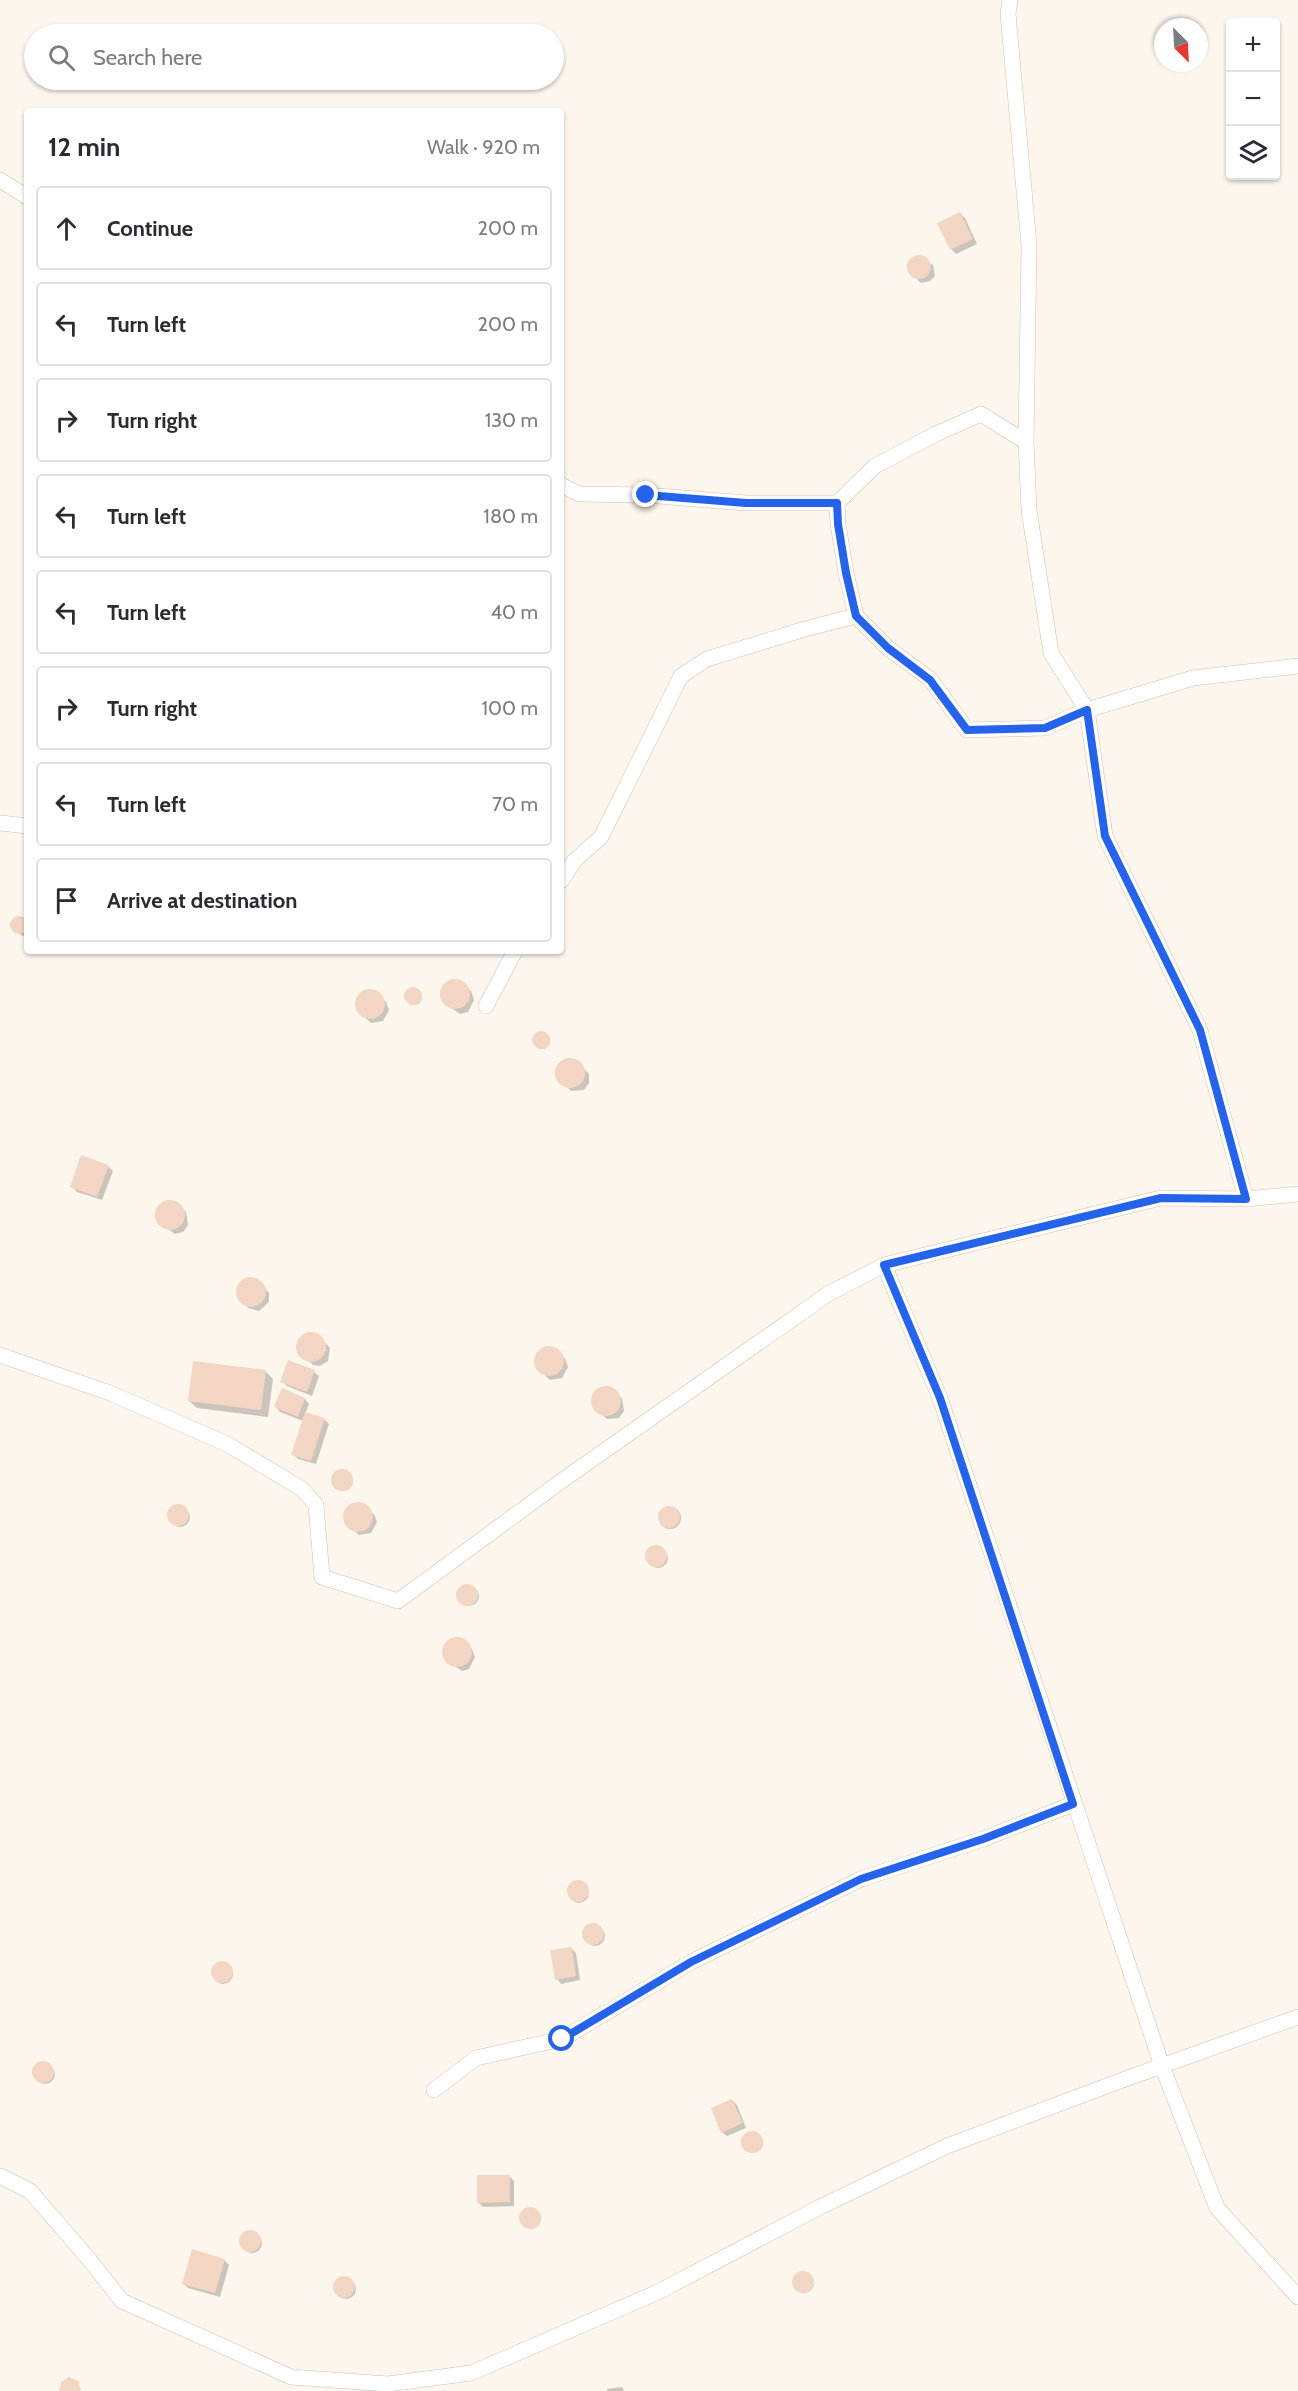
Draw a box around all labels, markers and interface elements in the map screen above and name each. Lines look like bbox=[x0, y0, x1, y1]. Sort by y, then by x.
north arrow bbox=[1154, 18, 1208, 72]
map controls bbox=[1226, 18, 1280, 180]
button: + bbox=[1226, 18, 1280, 72]
search box bbox=[24, 24, 564, 90]
icon: search bbox=[45, 41, 78, 74]
text: Search here bbox=[93, 44, 202, 71]
button: − bbox=[1226, 72, 1280, 126]
button: layers bbox=[1226, 126, 1280, 180]
text: 12 min bbox=[48, 131, 120, 163]
text: Walk · 920 m bbox=[427, 135, 540, 159]
icon: ahead bbox=[50, 212, 83, 245]
text: Continue bbox=[107, 215, 193, 242]
text: 200 m bbox=[478, 216, 538, 240]
icon: left bbox=[50, 308, 83, 341]
text: Turn left bbox=[107, 311, 186, 338]
text: 200 m bbox=[478, 312, 538, 336]
icon: right bbox=[50, 404, 83, 437]
text: Turn right bbox=[107, 407, 197, 434]
text: 130 m bbox=[485, 408, 538, 432]
route end bbox=[632, 481, 658, 507]
icon: left bbox=[50, 500, 83, 533]
text: Turn left bbox=[107, 503, 186, 530]
text: 180 m bbox=[483, 504, 538, 528]
icon: left bbox=[50, 596, 83, 629]
text: Turn left bbox=[107, 599, 186, 626]
text: 40 m bbox=[490, 600, 538, 624]
icon: right bbox=[50, 692, 83, 725]
text: Turn right bbox=[107, 695, 197, 722]
text: 100 m bbox=[482, 696, 538, 720]
icon: left bbox=[50, 788, 83, 821]
text: Turn left bbox=[107, 791, 186, 818]
text: 70 m bbox=[492, 792, 538, 816]
icon: arrive bbox=[50, 884, 83, 917]
text: Arrive at destination bbox=[107, 887, 297, 914]
route start bbox=[548, 2025, 574, 2051]

